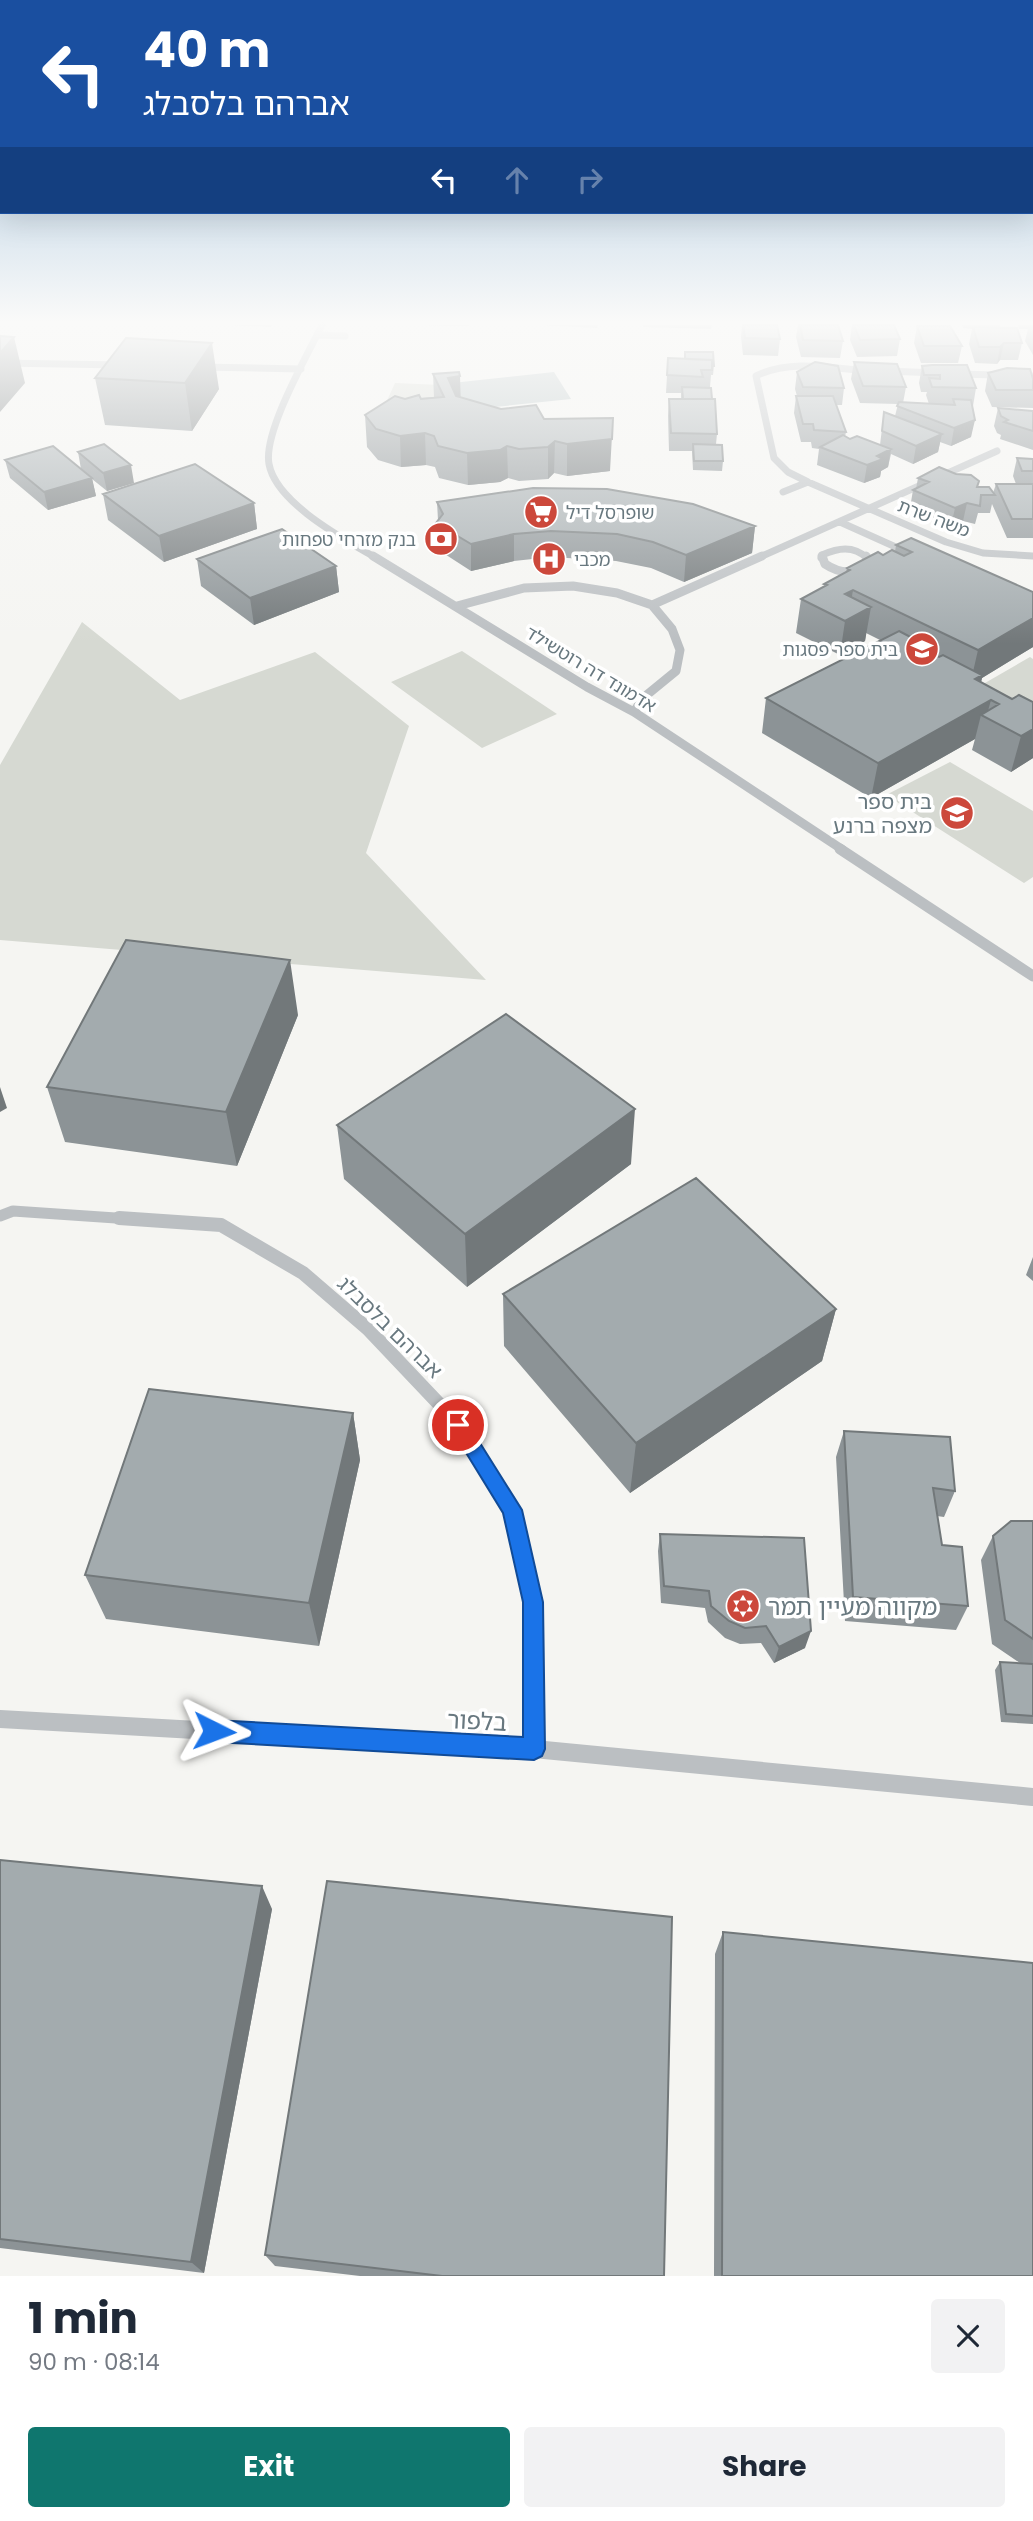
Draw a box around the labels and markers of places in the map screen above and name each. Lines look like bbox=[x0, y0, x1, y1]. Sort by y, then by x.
supermarket icon: שופרסל דיל bbox=[522, 493, 560, 531]
place label: שופרסל דיל bbox=[566, 500, 654, 525]
bank icon: בנק מזרחי טפחות bbox=[422, 520, 460, 558]
place label: בנק מזרחי טפחות bbox=[282, 527, 416, 552]
hospital icon: מכבי bbox=[530, 540, 568, 578]
place label: מכבי bbox=[574, 547, 611, 572]
school or university icon: בית ספר פסגות bbox=[903, 630, 941, 668]
place label: בית ספר פסגות bbox=[782, 637, 898, 662]
place label: בית ספר מצפה ברנע bbox=[833, 787, 932, 840]
school or university icon: בית ספר מצפה ברנע bbox=[938, 794, 976, 832]
pin bbox=[428, 1395, 488, 1455]
synagogue icon: מקווה מעיין תמר bbox=[724, 1587, 762, 1625]
place label: מקווה מעיין תמר bbox=[768, 1590, 937, 1623]

